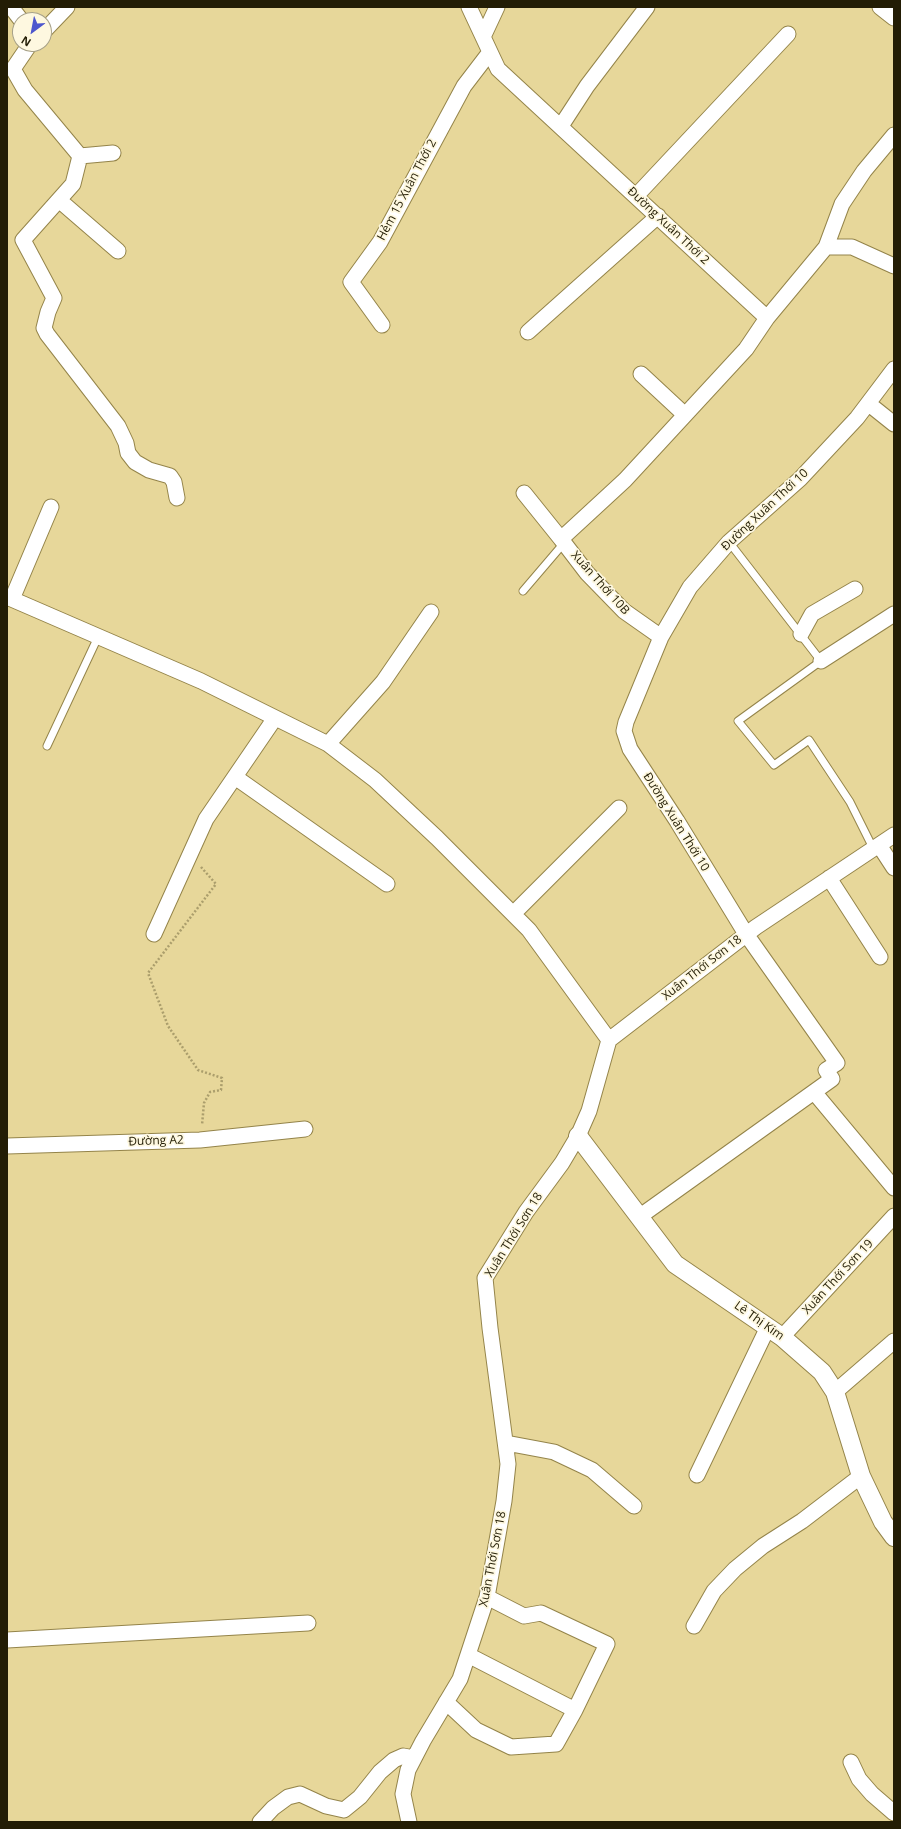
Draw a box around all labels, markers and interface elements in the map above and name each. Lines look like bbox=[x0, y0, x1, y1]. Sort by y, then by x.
north arrow bbox=[12, 12, 52, 52]
text: N bbox=[18, 33, 34, 50]
street label: Hẻm 15 Xuân Thới 2 bbox=[374, 137, 440, 243]
street label: Đường Xuân Thới 2 bbox=[624, 184, 712, 268]
street label: Đường Xuân Thới 10 bbox=[719, 466, 811, 554]
street label: Xuân Thới 10B bbox=[568, 548, 632, 618]
street label: Đường Xuân Thới 10 bbox=[640, 770, 712, 874]
street label: Xuân Thới Sơn 18 bbox=[659, 932, 745, 1004]
street label: Đường A2 bbox=[128, 1133, 184, 1149]
street label: Xuân Thới Sơn 18 bbox=[482, 1190, 546, 1280]
street label: Xuân Thới Sơn 19 bbox=[800, 1237, 876, 1317]
street label: Lê Thị Kim bbox=[731, 1299, 787, 1343]
street label: Xuân Thới Sơn 18 bbox=[477, 1510, 509, 1608]

